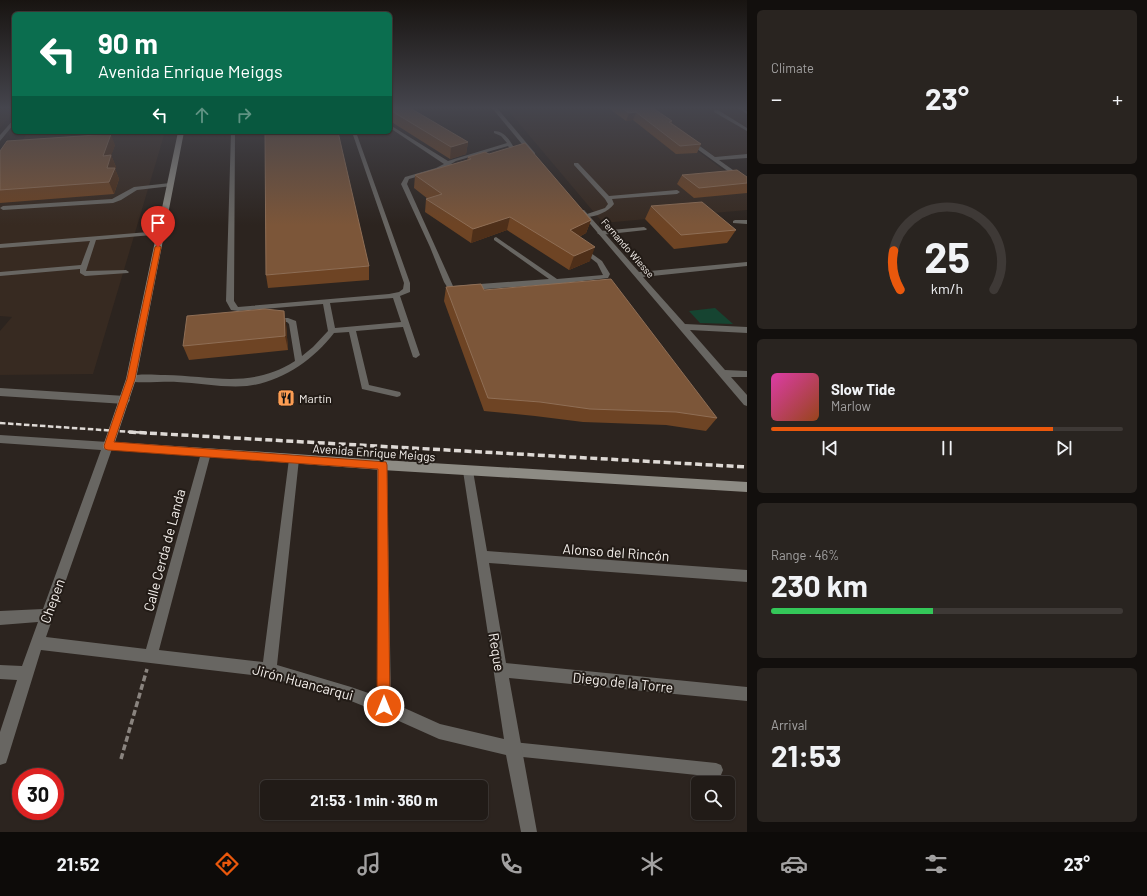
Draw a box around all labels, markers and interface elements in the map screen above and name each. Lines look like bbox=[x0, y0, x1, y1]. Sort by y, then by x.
text: 90 m bbox=[98, 26, 158, 60]
icon: left bbox=[32, 28, 84, 80]
text: Avenida Enrique Meiggs bbox=[98, 60, 283, 82]
text: Climate bbox=[771, 60, 814, 76]
text: 23° bbox=[925, 80, 969, 116]
text: − bbox=[771, 85, 782, 111]
text: + bbox=[1112, 85, 1123, 111]
icon: left bbox=[149, 104, 171, 126]
icon: ahead bbox=[191, 104, 213, 126]
icon: right bbox=[233, 104, 255, 126]
pin bbox=[141, 206, 175, 247]
icon: arrive bbox=[147, 212, 169, 234]
street label: Fernando Wiesse bbox=[599, 216, 657, 280]
text: 25 bbox=[924, 230, 970, 280]
text: km/h bbox=[931, 279, 963, 296]
text: Slow Tide bbox=[831, 380, 895, 398]
restaurant icon: Martín bbox=[276, 388, 296, 408]
place label: Martín bbox=[299, 391, 332, 405]
text: Marlow bbox=[831, 398, 871, 414]
icon: previous bbox=[819, 437, 841, 459]
icon: pause bbox=[936, 437, 958, 459]
icon: next bbox=[1053, 437, 1075, 459]
street label: Avenida Enrique Meiggs bbox=[312, 441, 436, 463]
street label: Calle Cerda de Landa bbox=[139, 487, 189, 613]
street label: Alonso del Rincón bbox=[562, 540, 670, 564]
text: Range · 46% bbox=[771, 547, 839, 563]
text: 230 km bbox=[771, 567, 868, 603]
street label: Chepen bbox=[36, 576, 68, 626]
street label: Reque bbox=[486, 632, 508, 672]
street label: Jirón Huancarqui bbox=[251, 660, 355, 704]
street label: Diego de la Torre bbox=[572, 668, 674, 696]
position arrow bbox=[363, 685, 405, 727]
text: Arrival bbox=[771, 717, 807, 733]
text: 21:53 bbox=[771, 737, 842, 773]
speed limit sign: 30 bbox=[12, 768, 64, 820]
map controls bbox=[691, 776, 735, 820]
button: search bbox=[691, 776, 735, 820]
text: 21:53 · 1 min · 360 m bbox=[310, 791, 438, 809]
icon: directions bbox=[213, 850, 241, 878]
icon: music bbox=[355, 850, 383, 878]
icon: phone bbox=[497, 850, 525, 878]
icon: climate bbox=[638, 850, 666, 878]
icon: car bbox=[780, 850, 808, 878]
icon: filters bbox=[922, 850, 950, 878]
text: 21:52 bbox=[57, 853, 100, 875]
text: 23° bbox=[1064, 853, 1090, 875]

